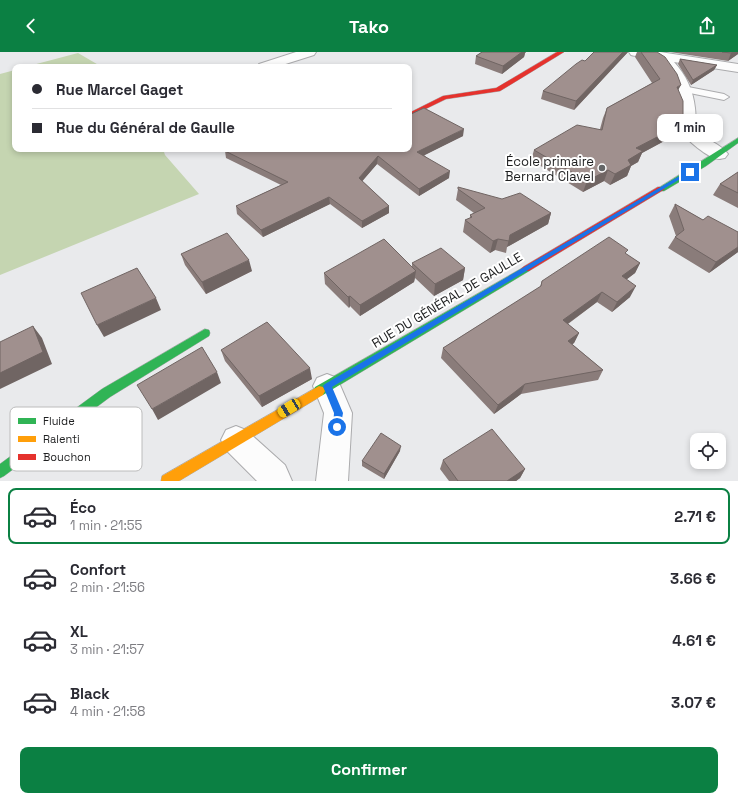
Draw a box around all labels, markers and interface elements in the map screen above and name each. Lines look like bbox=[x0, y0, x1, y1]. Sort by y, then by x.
icon: back bbox=[20, 15, 42, 37]
text: Tako bbox=[349, 15, 389, 38]
icon: share bbox=[696, 15, 718, 37]
text: Rue Marcel Gaget bbox=[56, 80, 183, 99]
callout: 1 min bbox=[657, 114, 723, 142]
text: Rue du Général de Gaulle bbox=[56, 118, 235, 137]
text: 1 min bbox=[674, 119, 706, 136]
place label: École primaire Bernard Clavel bbox=[505, 153, 594, 185]
marker: École primaire Bernard Clavel bbox=[597, 163, 607, 173]
route end bbox=[681, 163, 699, 181]
street label: RUE DU GÉNÉRAL DE GAULLE bbox=[369, 248, 525, 352]
car bbox=[276, 397, 302, 419]
legend bbox=[10, 407, 142, 471]
text: Fluide bbox=[43, 414, 75, 428]
route start bbox=[328, 418, 346, 436]
text: Ralenti bbox=[43, 432, 80, 446]
map controls bbox=[690, 433, 726, 469]
button: locate bbox=[690, 433, 726, 469]
text: Bouchon bbox=[43, 450, 91, 464]
icon: car bbox=[22, 498, 58, 534]
text: Éco bbox=[70, 498, 96, 517]
text: 2.71 € bbox=[674, 507, 716, 526]
text: 1 min · 21:55 bbox=[70, 517, 142, 534]
icon: car bbox=[22, 560, 58, 596]
text: Confort bbox=[70, 560, 126, 579]
text: 3.66 € bbox=[670, 569, 716, 588]
text: 2 min · 21:56 bbox=[70, 579, 145, 596]
icon: car bbox=[22, 622, 58, 658]
text: XL bbox=[70, 622, 88, 641]
text: 4.61 € bbox=[672, 631, 716, 650]
text: 3 min · 21:57 bbox=[70, 641, 144, 658]
icon: car bbox=[22, 684, 58, 720]
text: Black bbox=[70, 684, 110, 703]
text: 3.07 € bbox=[671, 693, 716, 712]
text: 4 min · 21:58 bbox=[70, 703, 145, 720]
button: Confirmer bbox=[20, 747, 718, 793]

